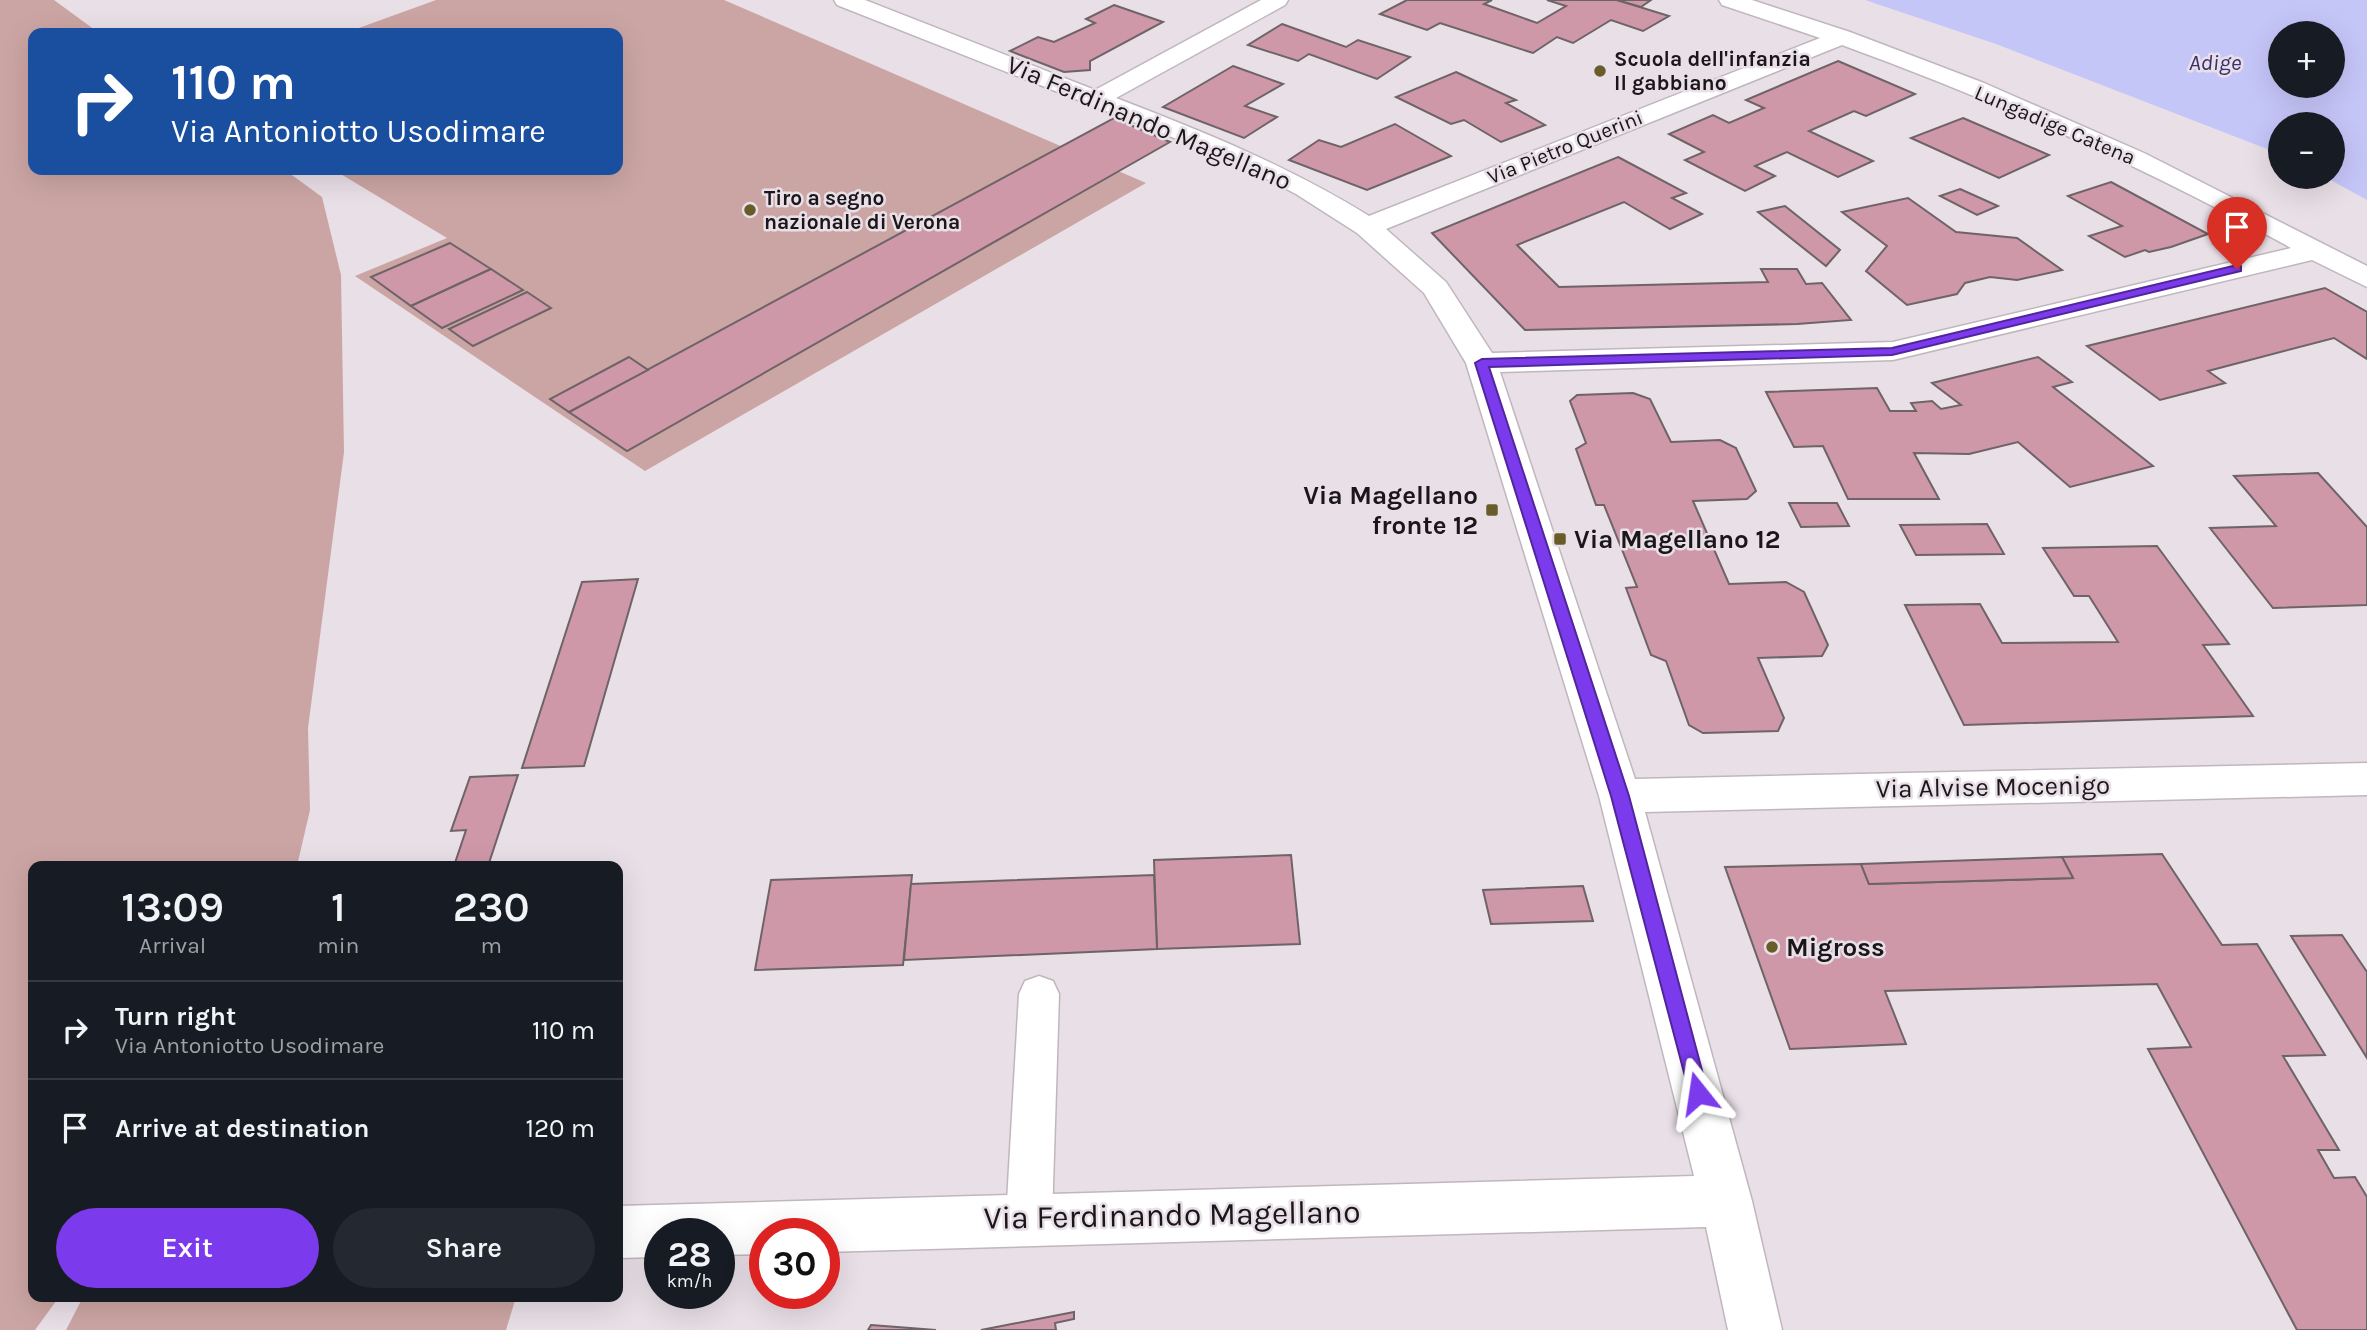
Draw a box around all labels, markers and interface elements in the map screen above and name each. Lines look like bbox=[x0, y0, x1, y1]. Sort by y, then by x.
map controls bbox=[2268, 21, 2345, 189]
button: + bbox=[2268, 21, 2345, 98]
place label: Scuola dell'infanzia Il gabbiano bbox=[1614, 47, 1811, 95]
street label: Via Ferdinando Magellano bbox=[1002, 49, 1296, 197]
water label: Adige bbox=[2189, 49, 2242, 76]
text: 110 m bbox=[171, 54, 296, 111]
icon: right bbox=[56, 56, 147, 147]
marker: Scuola dell'infanzia Il gabbiano bbox=[1592, 63, 1608, 79]
street label: Lungadige Catena bbox=[1971, 80, 2139, 170]
street label: Via Pietro Querini bbox=[1484, 105, 1646, 189]
button: − bbox=[2268, 112, 2345, 189]
text: Via Antoniotto Usodimare bbox=[171, 113, 546, 150]
place label: Tiro a segno nazionale di Verona bbox=[764, 186, 960, 234]
pin bbox=[2207, 197, 2267, 269]
marker: Tiro a segno nazionale di Verona bbox=[742, 202, 758, 218]
icon: arrive bbox=[2218, 208, 2256, 246]
place label: Via Magellano fronte 12 bbox=[1303, 480, 1478, 541]
marker: Via Magellano fronte 12 bbox=[1484, 502, 1500, 518]
place label: Via Magellano 12 bbox=[1574, 524, 1780, 555]
marker: Via Magellano 12 bbox=[1552, 531, 1568, 547]
street label: Via Alvise Mocenigo bbox=[1876, 769, 2110, 805]
text: 13:09 bbox=[121, 882, 224, 932]
text: 1 bbox=[331, 882, 346, 932]
text: 230 bbox=[453, 882, 530, 932]
text: Arrival bbox=[139, 932, 206, 959]
text: min bbox=[317, 932, 359, 959]
text: m bbox=[480, 932, 502, 959]
place label: Migross bbox=[1786, 932, 1885, 963]
marker: Migross bbox=[1764, 939, 1780, 955]
text: Turn right bbox=[115, 1001, 236, 1032]
icon: right bbox=[56, 1011, 94, 1049]
text: 110 m bbox=[532, 1015, 595, 1046]
text: Via Antoniotto Usodimare bbox=[115, 1032, 384, 1059]
position arrow bbox=[1661, 1056, 1735, 1130]
icon: arrive bbox=[56, 1109, 94, 1147]
text: Arrive at destination bbox=[115, 1113, 369, 1144]
text: 120 m bbox=[525, 1113, 595, 1144]
street label: Via Ferdinando Magellano bbox=[983, 1193, 1361, 1237]
button: Exit bbox=[56, 1208, 319, 1288]
button: Share bbox=[333, 1208, 595, 1288]
speed limit sign: 30 bbox=[749, 1218, 840, 1309]
text: 28 bbox=[668, 1234, 711, 1275]
text: km/h bbox=[667, 1270, 712, 1292]

